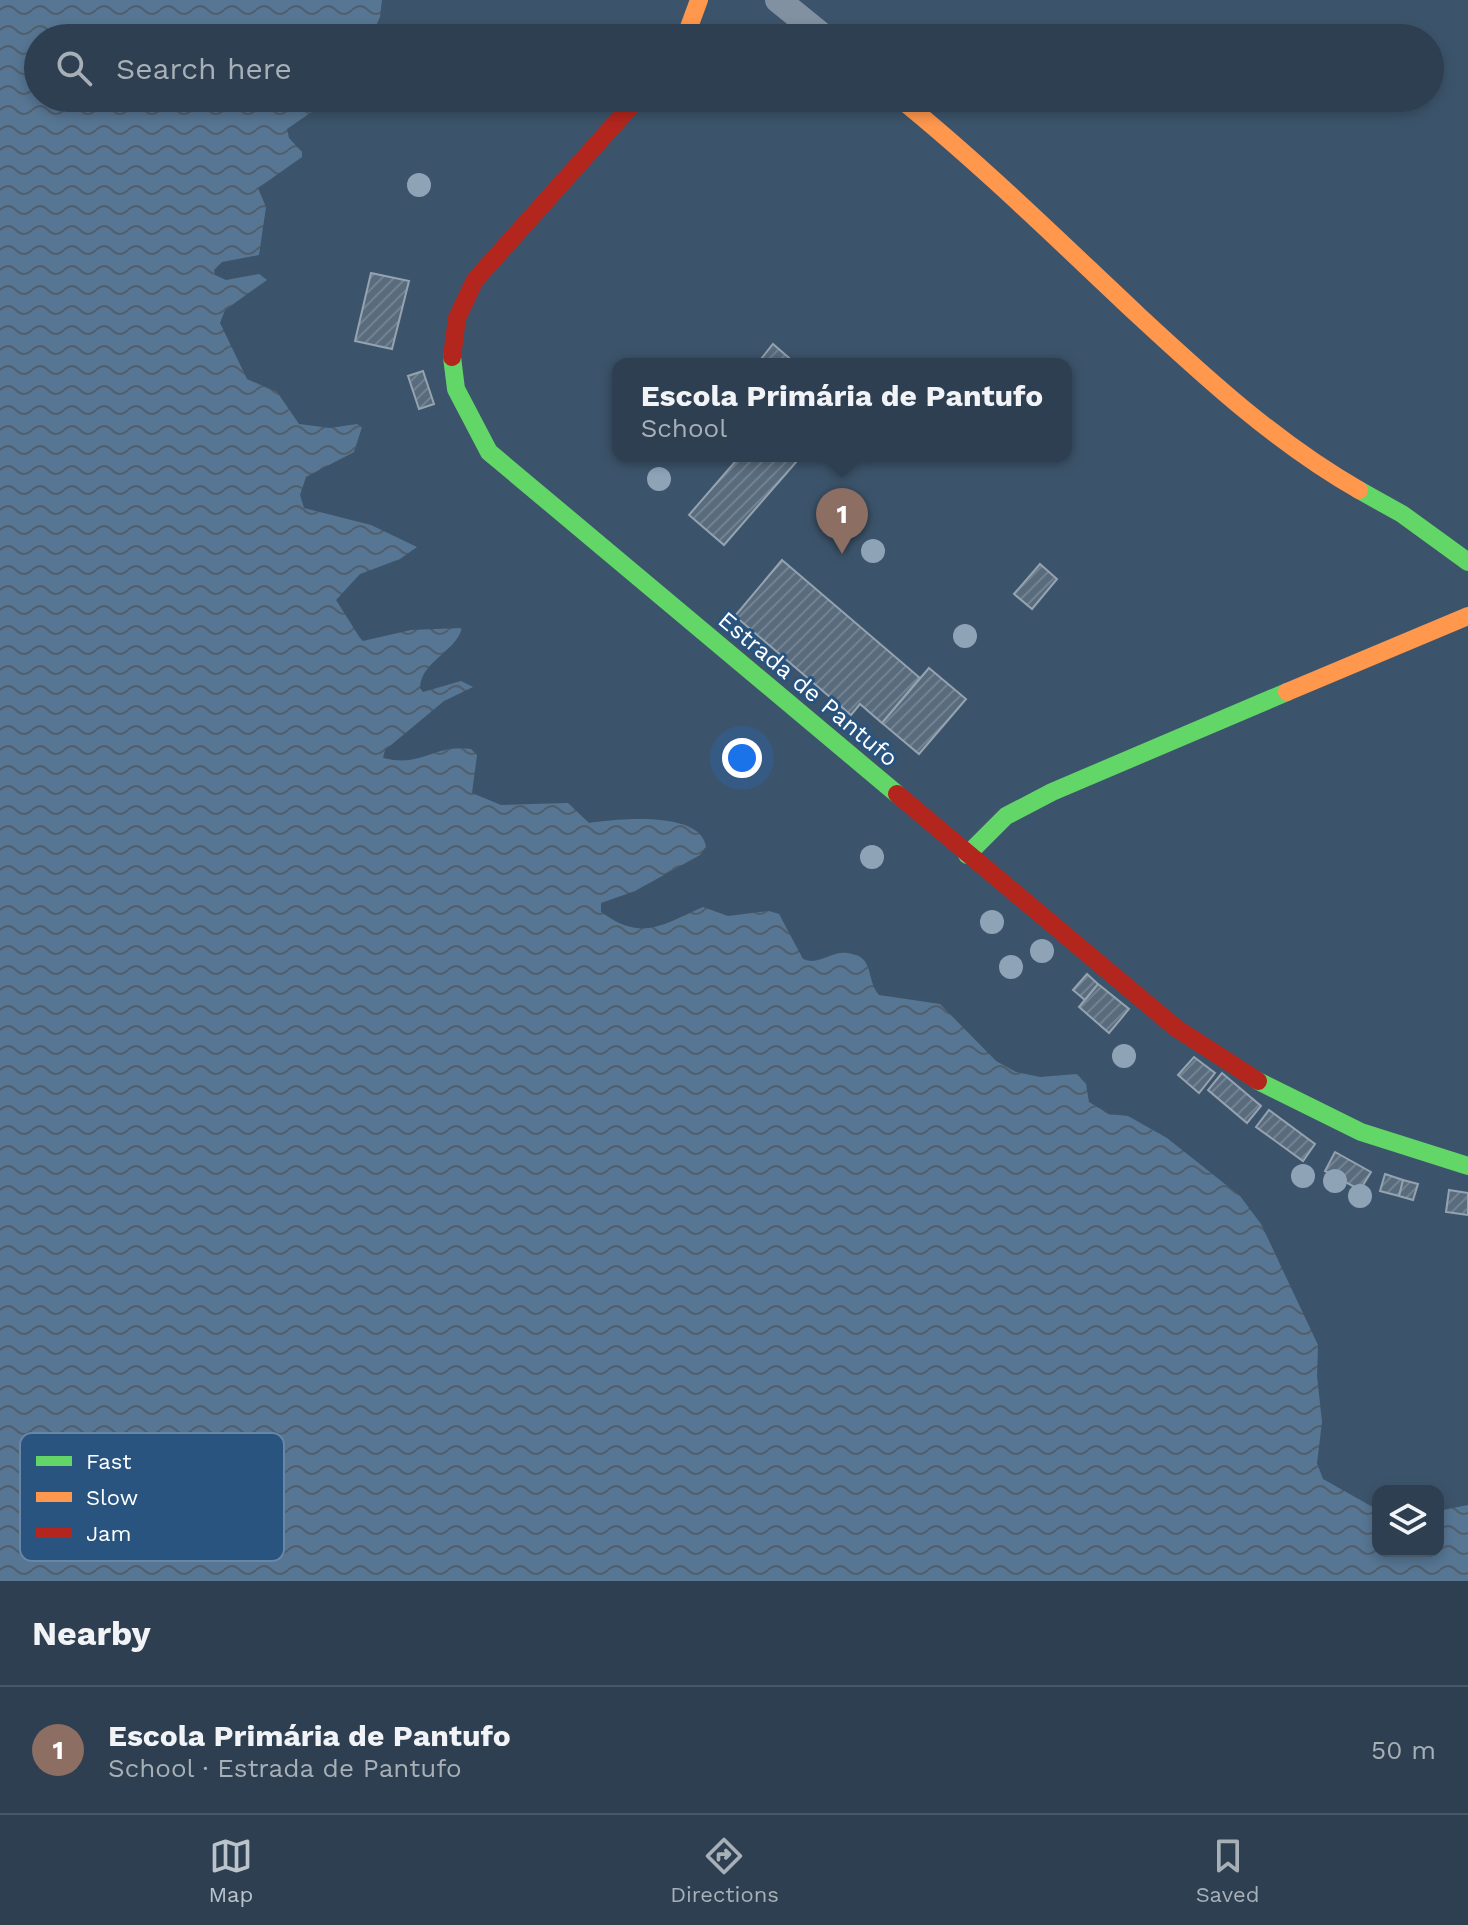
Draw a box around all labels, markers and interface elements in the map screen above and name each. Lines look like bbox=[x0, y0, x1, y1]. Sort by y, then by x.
search box bbox=[24, 24, 1444, 112]
icon: search bbox=[52, 46, 96, 90]
text: Search here bbox=[116, 51, 292, 86]
popup bbox=[612, 358, 1072, 462]
text: Escola Primária de Pantufo bbox=[641, 378, 1043, 413]
text: School bbox=[641, 413, 727, 443]
pin: 1 bbox=[816, 488, 868, 554]
street label: Estrada de Pantufo bbox=[713, 606, 903, 772]
your location bbox=[722, 738, 762, 778]
legend bbox=[20, 1433, 284, 1561]
text: Fast bbox=[86, 1449, 132, 1474]
text: Slow bbox=[86, 1485, 138, 1510]
map controls bbox=[1372, 1485, 1444, 1557]
button: layers bbox=[1372, 1485, 1444, 1557]
text: Jam bbox=[86, 1521, 131, 1546]
text: Nearby bbox=[32, 1613, 151, 1653]
text: Escola Primária de Pantufo bbox=[108, 1718, 511, 1753]
text: 1 bbox=[52, 1735, 64, 1765]
text: 50 m bbox=[1371, 1735, 1436, 1765]
text: School · Estrada de Pantufo bbox=[108, 1753, 462, 1783]
tab: Map bbox=[208, 1834, 253, 1907]
tab: Directions bbox=[670, 1834, 779, 1907]
tab: Saved bbox=[1196, 1834, 1260, 1907]

